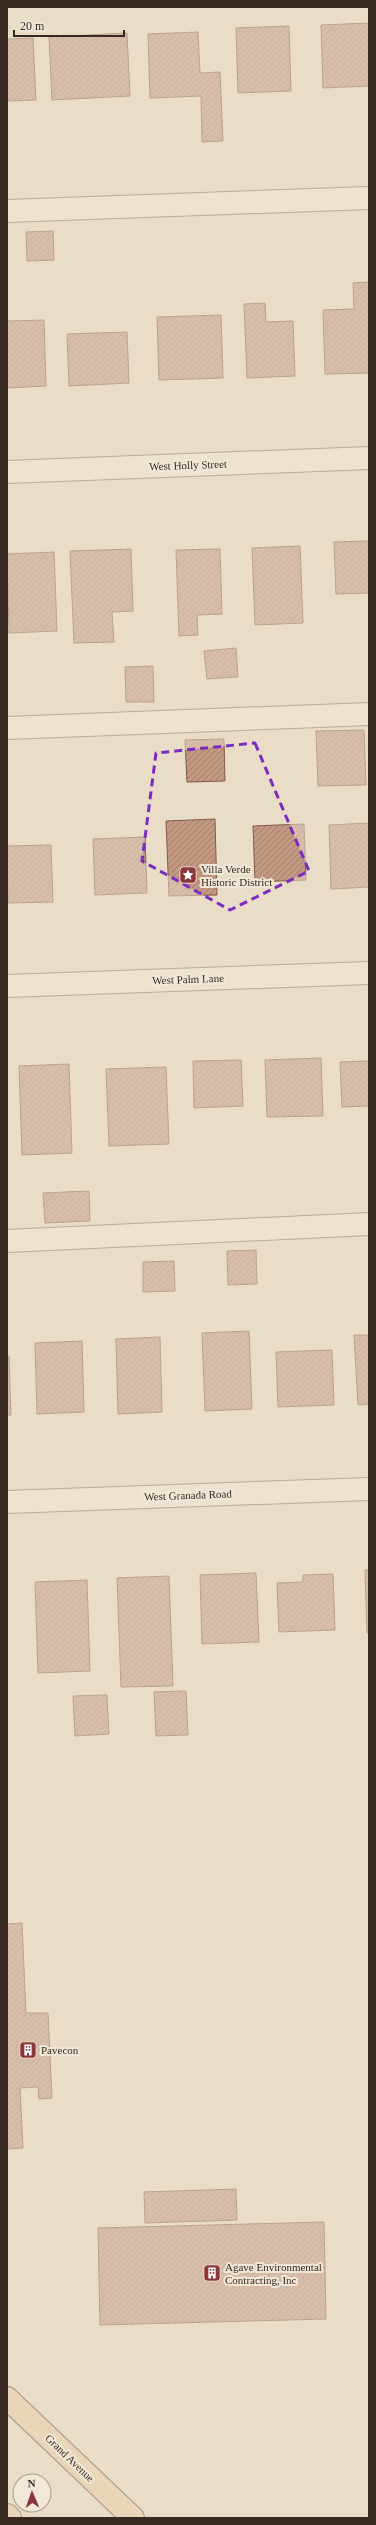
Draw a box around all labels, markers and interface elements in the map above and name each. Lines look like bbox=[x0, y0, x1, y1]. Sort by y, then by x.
scale bar bbox=[14, 12, 124, 38]
text: 20 m bbox=[20, 19, 45, 33]
street label: West Holly Street bbox=[149, 458, 227, 472]
place label: Villa Verde Historic District bbox=[201, 863, 272, 888]
place icon: Villa Verde Historic District bbox=[178, 865, 198, 885]
street label: West Palm Lane bbox=[152, 972, 224, 986]
street label: West Granada Road bbox=[144, 1487, 233, 1503]
building icon: Pavecon bbox=[18, 2040, 38, 2060]
place label: Pavecon bbox=[41, 2044, 79, 2056]
place label: Agave Environmental Contracting, Inc bbox=[225, 2261, 322, 2286]
building icon: Agave Environmental Contracting, Inc bbox=[202, 2263, 222, 2283]
street label: Grand Avenue bbox=[43, 2432, 97, 2484]
north arrow bbox=[12, 2473, 52, 2513]
text: N bbox=[27, 2477, 36, 2489]

